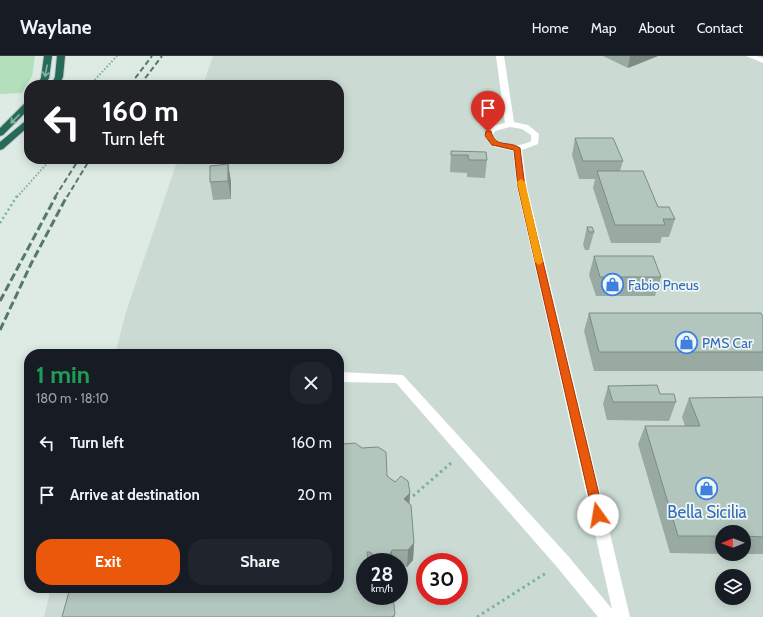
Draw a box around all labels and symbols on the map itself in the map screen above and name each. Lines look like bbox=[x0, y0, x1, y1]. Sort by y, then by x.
one-way arrow bbox=[42, 64, 50, 77]
pin bbox=[471, 91, 505, 132]
one-way arrow bbox=[11, 114, 20, 124]
shop icon: Fabio Pneus bbox=[600, 272, 626, 298]
place label: Fabio Pneus bbox=[628, 276, 699, 294]
shop icon: PMS Car bbox=[674, 330, 700, 356]
place label: PMS Car bbox=[702, 334, 753, 352]
shop icon: Bella Sicilia bbox=[694, 475, 720, 501]
position arrow bbox=[577, 494, 619, 536]
place label: Bella Sicilia bbox=[667, 502, 748, 522]
north arrow bbox=[715, 525, 751, 561]
speed limit sign: 30 bbox=[416, 553, 468, 605]

